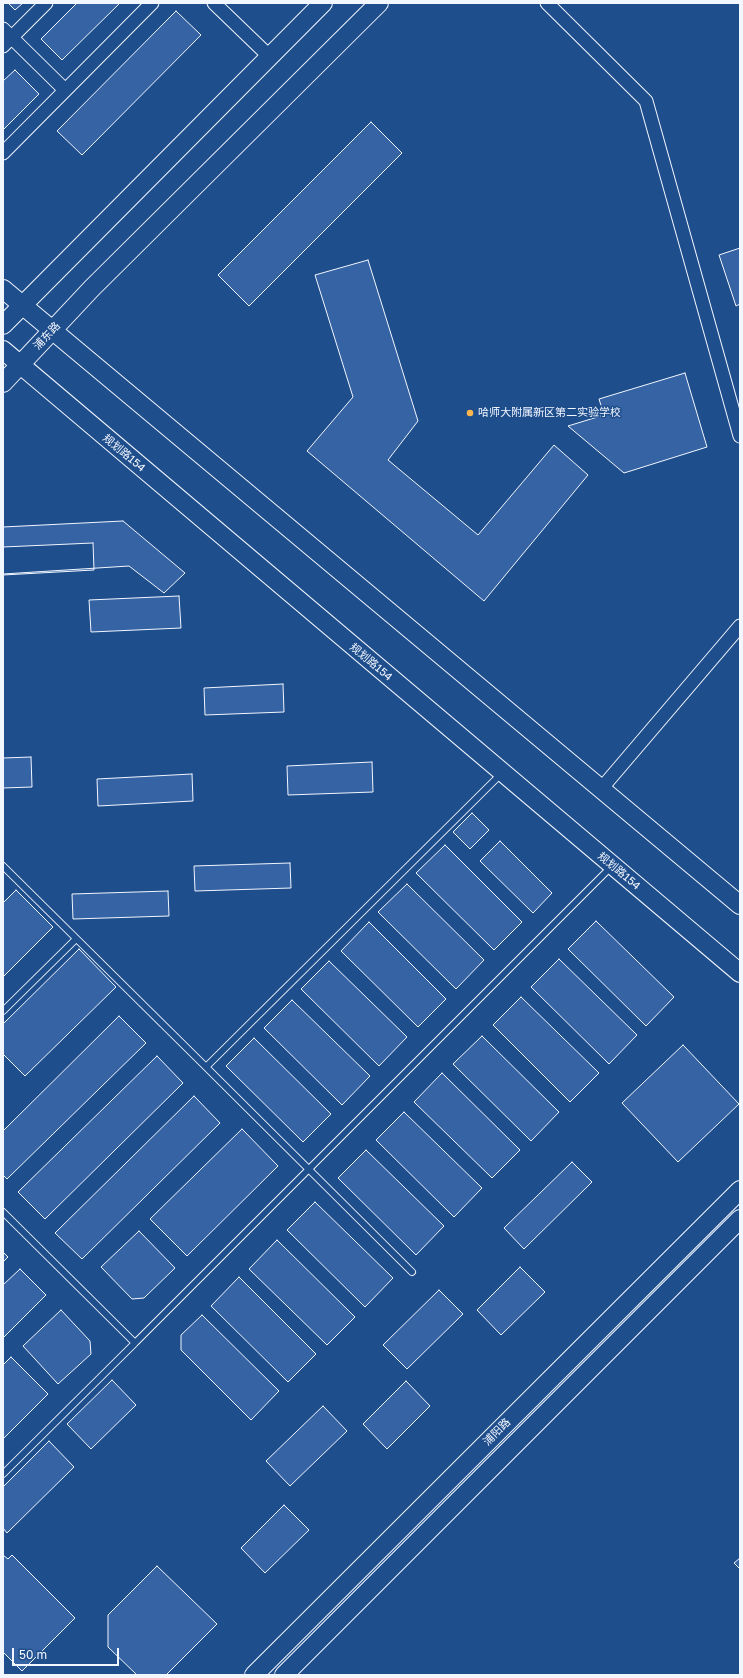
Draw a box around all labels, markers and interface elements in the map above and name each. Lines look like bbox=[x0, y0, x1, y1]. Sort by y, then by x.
street label: 浦东路 bbox=[31, 319, 63, 353]
place label: 哈师大附属新区第二实验学校 bbox=[478, 406, 621, 420]
marker: 哈师大附属新区第二实验学校 bbox=[465, 408, 475, 418]
street label: 规划路154 bbox=[100, 431, 148, 475]
street label: 规划路154 bbox=[347, 640, 395, 684]
street label: 规划路154 bbox=[595, 849, 643, 893]
street label: 浦阳路 bbox=[481, 1416, 513, 1448]
scale bar bbox=[14, 1640, 121, 1666]
text: 50 m bbox=[19, 1647, 47, 1662]

